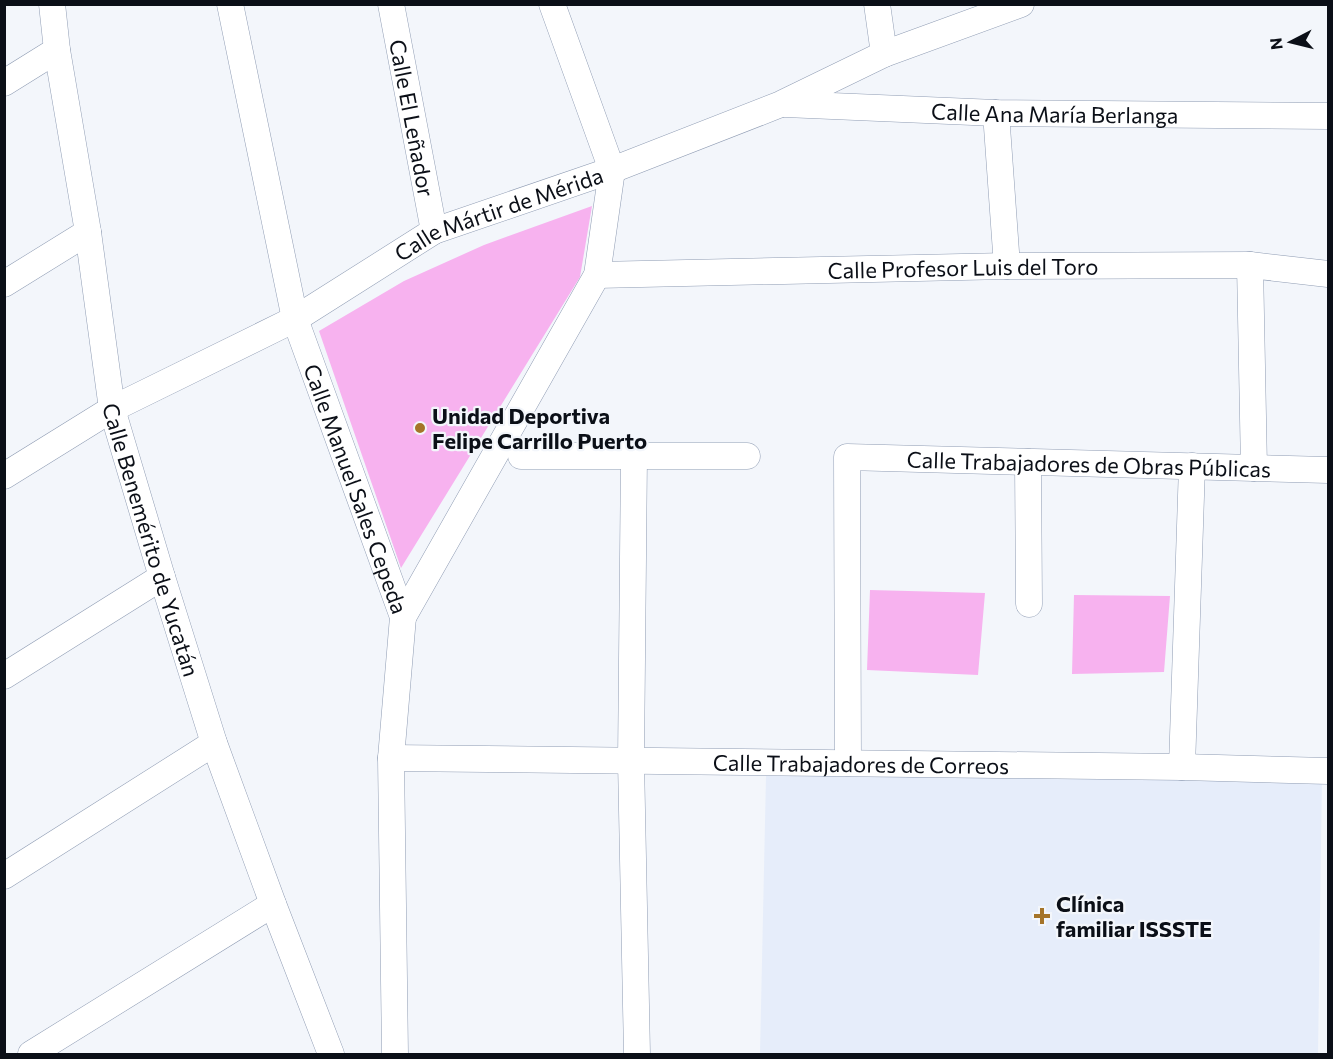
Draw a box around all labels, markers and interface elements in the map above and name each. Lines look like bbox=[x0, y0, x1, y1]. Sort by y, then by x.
north arrow bbox=[1261, 12, 1321, 72]
street label: Calle El Leñador bbox=[384, 37, 441, 199]
text: N bbox=[1265, 37, 1286, 51]
street label: Calle Ana María Berlanga bbox=[931, 97, 1179, 128]
street label: Calle Mártir de Mérida bbox=[389, 161, 606, 266]
street label: Calle Profesor Luis del Toro bbox=[827, 252, 1098, 283]
street label: Calle Manuel Sales Cepeda bbox=[299, 360, 414, 617]
street label: Calle Benemérito de Yucatán bbox=[97, 400, 206, 680]
place label: Unidad Deportiva Felipe Carrillo Puerto bbox=[432, 402, 647, 454]
marker: Unidad Deportiva Felipe Carrillo Puerto bbox=[413, 421, 427, 435]
street label: Calle Trabajadores de Obras Públicas bbox=[906, 445, 1271, 482]
street label: Calle Trabajadores de Correos bbox=[713, 748, 1009, 779]
place label: Clínica familiar ISSSTE bbox=[1056, 890, 1212, 942]
marker: Clínica familiar ISSSTE bbox=[1033, 907, 1051, 925]

